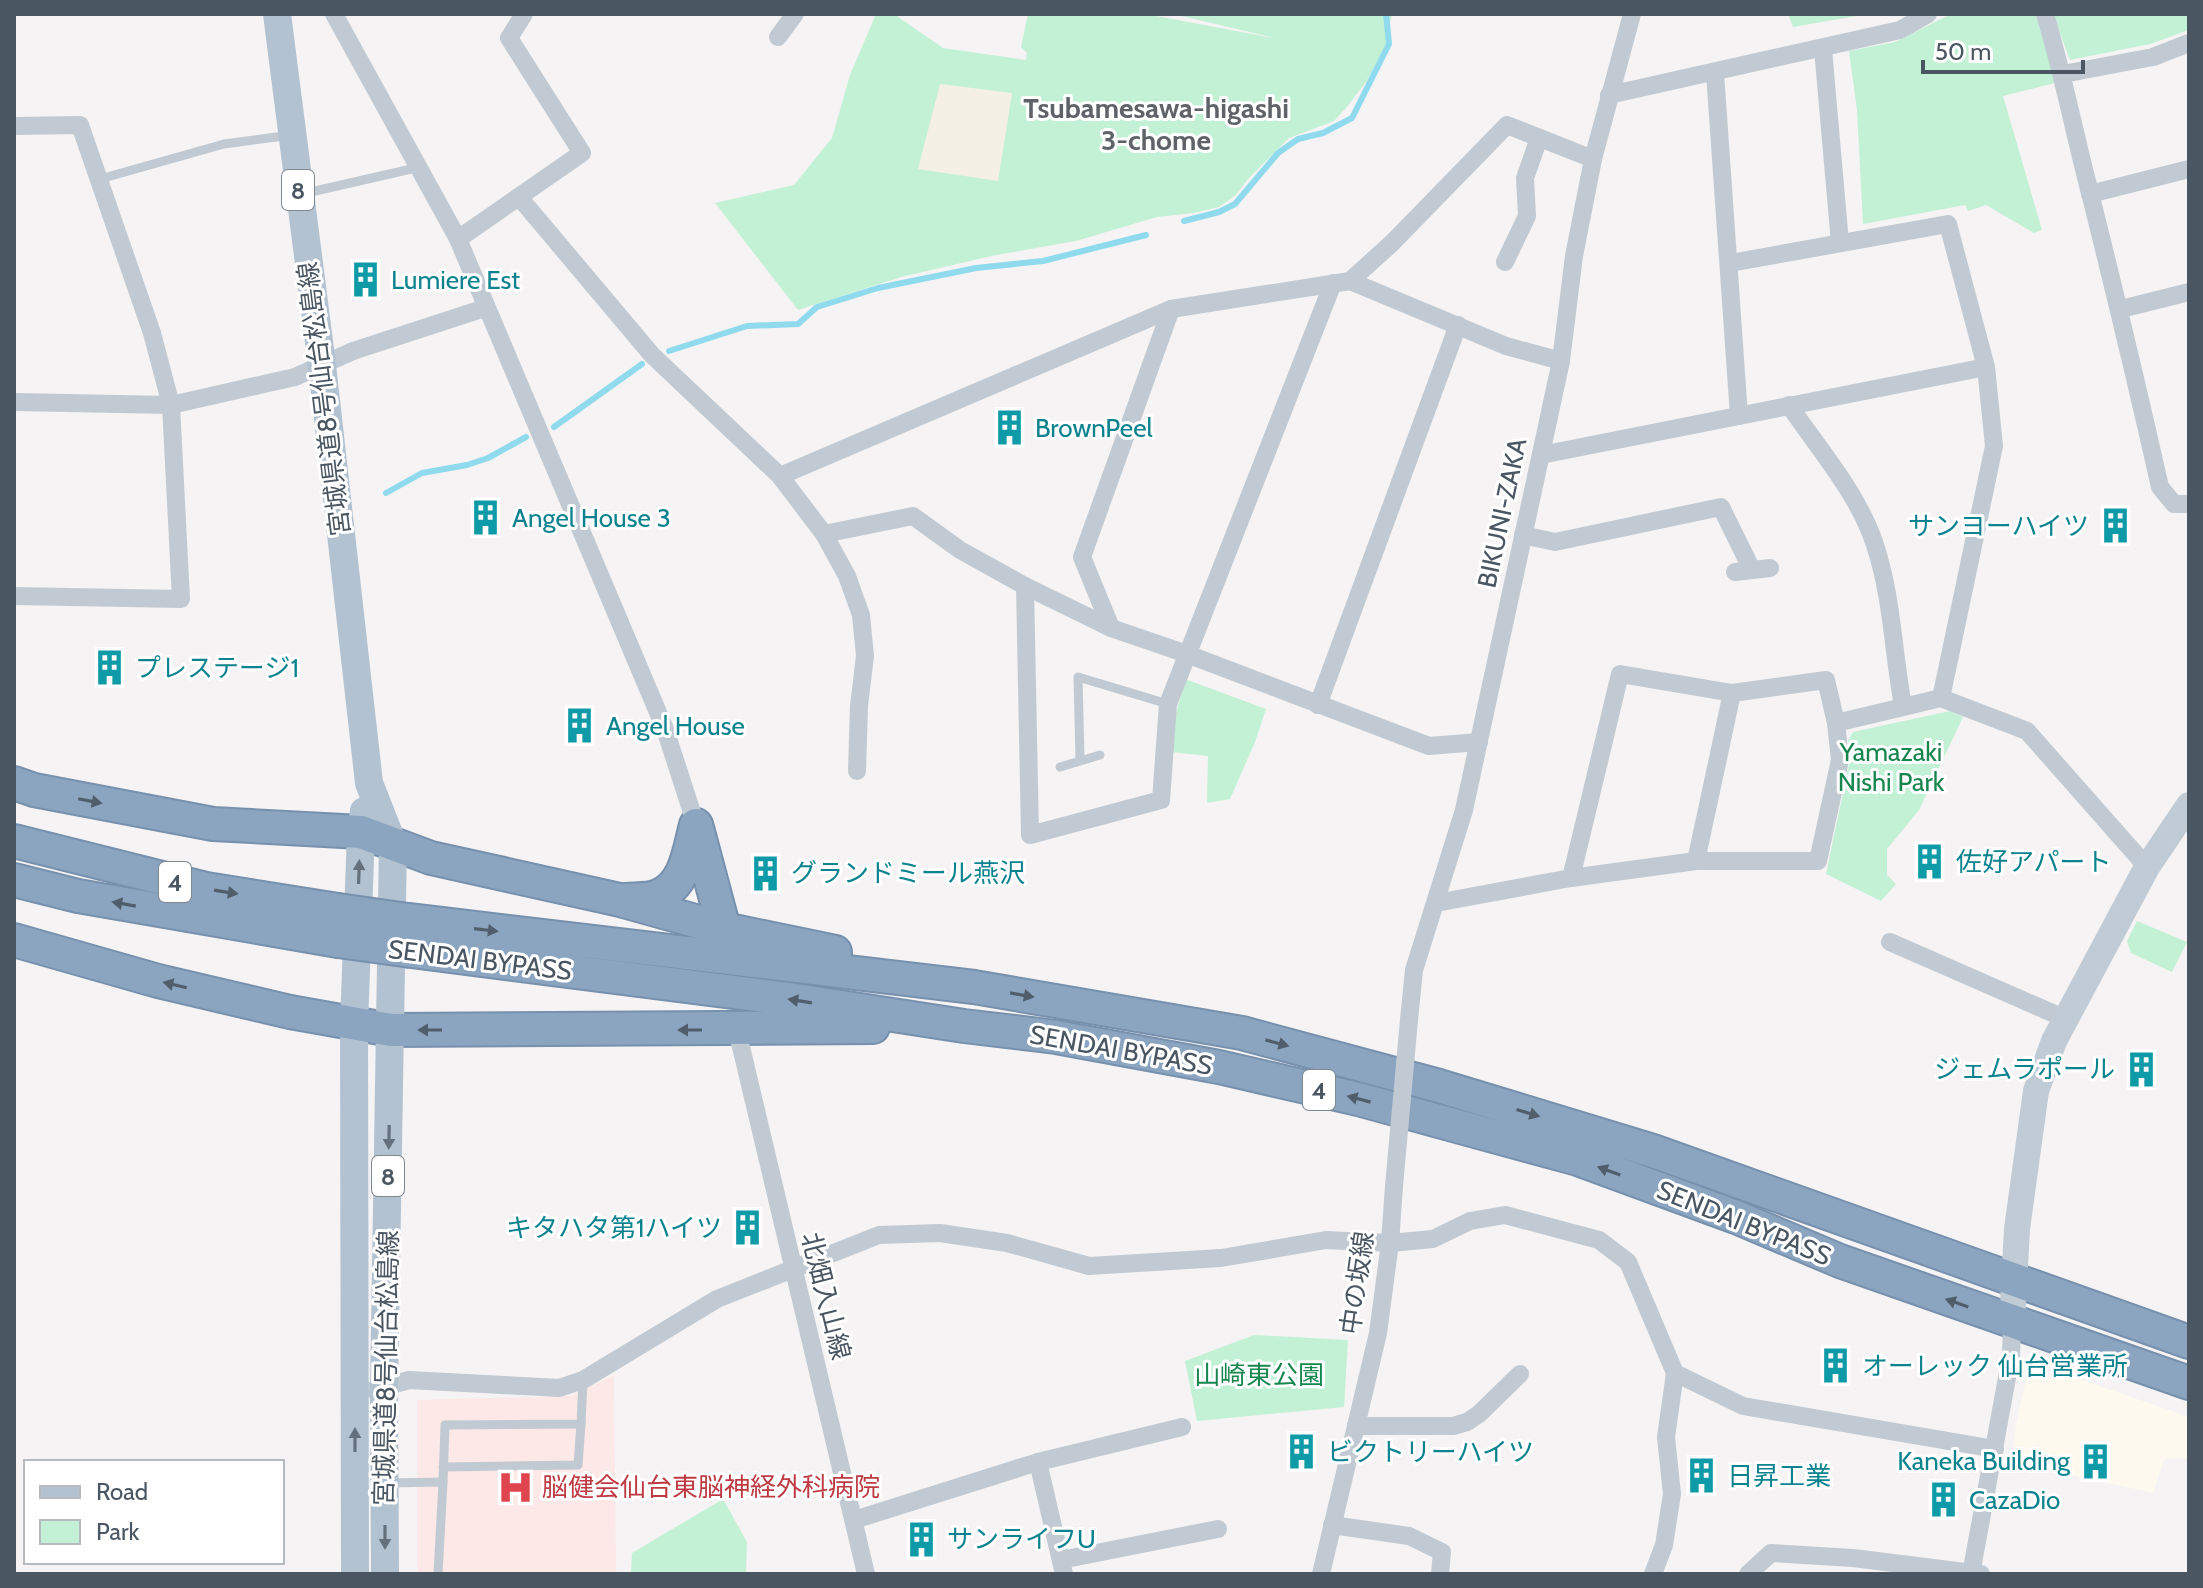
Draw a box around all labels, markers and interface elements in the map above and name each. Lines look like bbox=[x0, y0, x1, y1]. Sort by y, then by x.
scale bar bbox=[1923, 24, 2083, 74]
text: 50 m bbox=[1935, 37, 1991, 66]
district label: Tsubamesawa-higashi 3-chome bbox=[1023, 91, 1289, 157]
road number: 8 bbox=[282, 170, 314, 210]
street label: 宮城県道8号仙台松島線 bbox=[291, 260, 357, 538]
building icon: Lumiere Est bbox=[346, 261, 384, 299]
place label: Lumiere Est bbox=[391, 264, 520, 296]
building icon: BrownPeel bbox=[990, 409, 1028, 447]
place label: BrownPeel bbox=[1035, 412, 1153, 444]
street label: BIKUNI-ZAKA bbox=[1471, 435, 1533, 591]
building icon: Angel House 3 bbox=[467, 499, 505, 537]
place label: Angel House 3 bbox=[512, 502, 671, 534]
building icon: サンヨーハイツ bbox=[2096, 507, 2134, 545]
place label: サンヨーハイツ bbox=[1908, 510, 2089, 542]
building icon: プレステージ1 bbox=[90, 649, 128, 687]
place label: プレステージ1 bbox=[135, 652, 299, 684]
building icon: Angel House bbox=[561, 707, 599, 745]
place label: Angel House bbox=[606, 710, 745, 742]
park label: Yamazaki Nishi Park bbox=[1838, 736, 1945, 798]
one-way arrow bbox=[78, 796, 103, 808]
building icon: 佐好アパート bbox=[1911, 843, 1949, 881]
place label: 佐好アパート bbox=[1956, 846, 2111, 878]
building icon: グランドミール燕沢 bbox=[746, 854, 784, 892]
place label: グランドミール燕沢 bbox=[791, 857, 1025, 889]
one-way arrow bbox=[353, 859, 366, 884]
road number: 4 bbox=[159, 862, 191, 902]
one-way arrow bbox=[214, 886, 239, 899]
one-way arrow bbox=[111, 897, 136, 910]
one-way arrow bbox=[474, 924, 499, 937]
street label: SENDAI BYPASS bbox=[386, 933, 574, 987]
one-way arrow bbox=[162, 978, 187, 991]
one-way arrow bbox=[1010, 989, 1035, 1002]
one-way arrow bbox=[787, 994, 812, 1006]
street label: SENDAI BYPASS bbox=[1027, 1018, 1215, 1082]
one-way arrow bbox=[417, 1024, 442, 1036]
one-way arrow bbox=[677, 1024, 702, 1036]
one-way arrow bbox=[1265, 1037, 1290, 1049]
building icon: ジェムラポール bbox=[2122, 1050, 2160, 1088]
place label: ジェムラポール bbox=[1934, 1053, 2115, 1085]
road number: 4 bbox=[1303, 1070, 1335, 1110]
one-way arrow bbox=[1347, 1093, 1372, 1105]
one-way arrow bbox=[1516, 1107, 1540, 1120]
one-way arrow bbox=[383, 1125, 395, 1150]
road number: 8 bbox=[372, 1156, 404, 1196]
one-way arrow bbox=[1597, 1164, 1621, 1177]
street label: SENDAI BYPASS bbox=[1652, 1174, 1836, 1272]
building icon: キタハタ第1ハイツ bbox=[729, 1209, 767, 1247]
place label: キタハタ第1ハイツ bbox=[506, 1212, 722, 1244]
street label: 北畑入山線 bbox=[795, 1229, 857, 1363]
street label: 中の坂線 bbox=[1334, 1229, 1380, 1337]
street label: 宮城県道8号仙台松島線 bbox=[368, 1230, 404, 1506]
one-way arrow bbox=[1944, 1296, 1968, 1308]
building icon: オーレック 仙台営業所 bbox=[1817, 1347, 1855, 1385]
place label: オーレック 仙台営業所 bbox=[1862, 1350, 2128, 1382]
park label: 山崎東公園 bbox=[1194, 1359, 1324, 1391]
one-way arrow bbox=[349, 1427, 361, 1452]
building icon: ビクトリーハイツ bbox=[1282, 1433, 1320, 1471]
place label: ビクトリーハイツ bbox=[1327, 1436, 1534, 1468]
building icon: Kaneka Building bbox=[2077, 1442, 2115, 1480]
place label: Kaneka Building bbox=[1897, 1445, 2071, 1477]
building icon: 日昇工業 bbox=[1682, 1457, 1720, 1495]
legend bbox=[24, 1460, 284, 1564]
place label: 日昇工業 bbox=[1727, 1460, 1831, 1492]
hospital icon: 脳健会仙台東脳神経外科病院 bbox=[497, 1468, 535, 1506]
place label: 脳健会仙台東脳神経外科病院 bbox=[542, 1471, 880, 1503]
text: Road bbox=[96, 1477, 148, 1506]
building icon: CazaDio bbox=[1924, 1481, 1962, 1519]
place label: CazaDio bbox=[1969, 1484, 2060, 1516]
text: Park bbox=[96, 1517, 139, 1546]
building icon: サンライフU bbox=[902, 1520, 940, 1558]
place label: サンライフU bbox=[947, 1523, 1096, 1555]
one-way arrow bbox=[379, 1525, 391, 1550]

